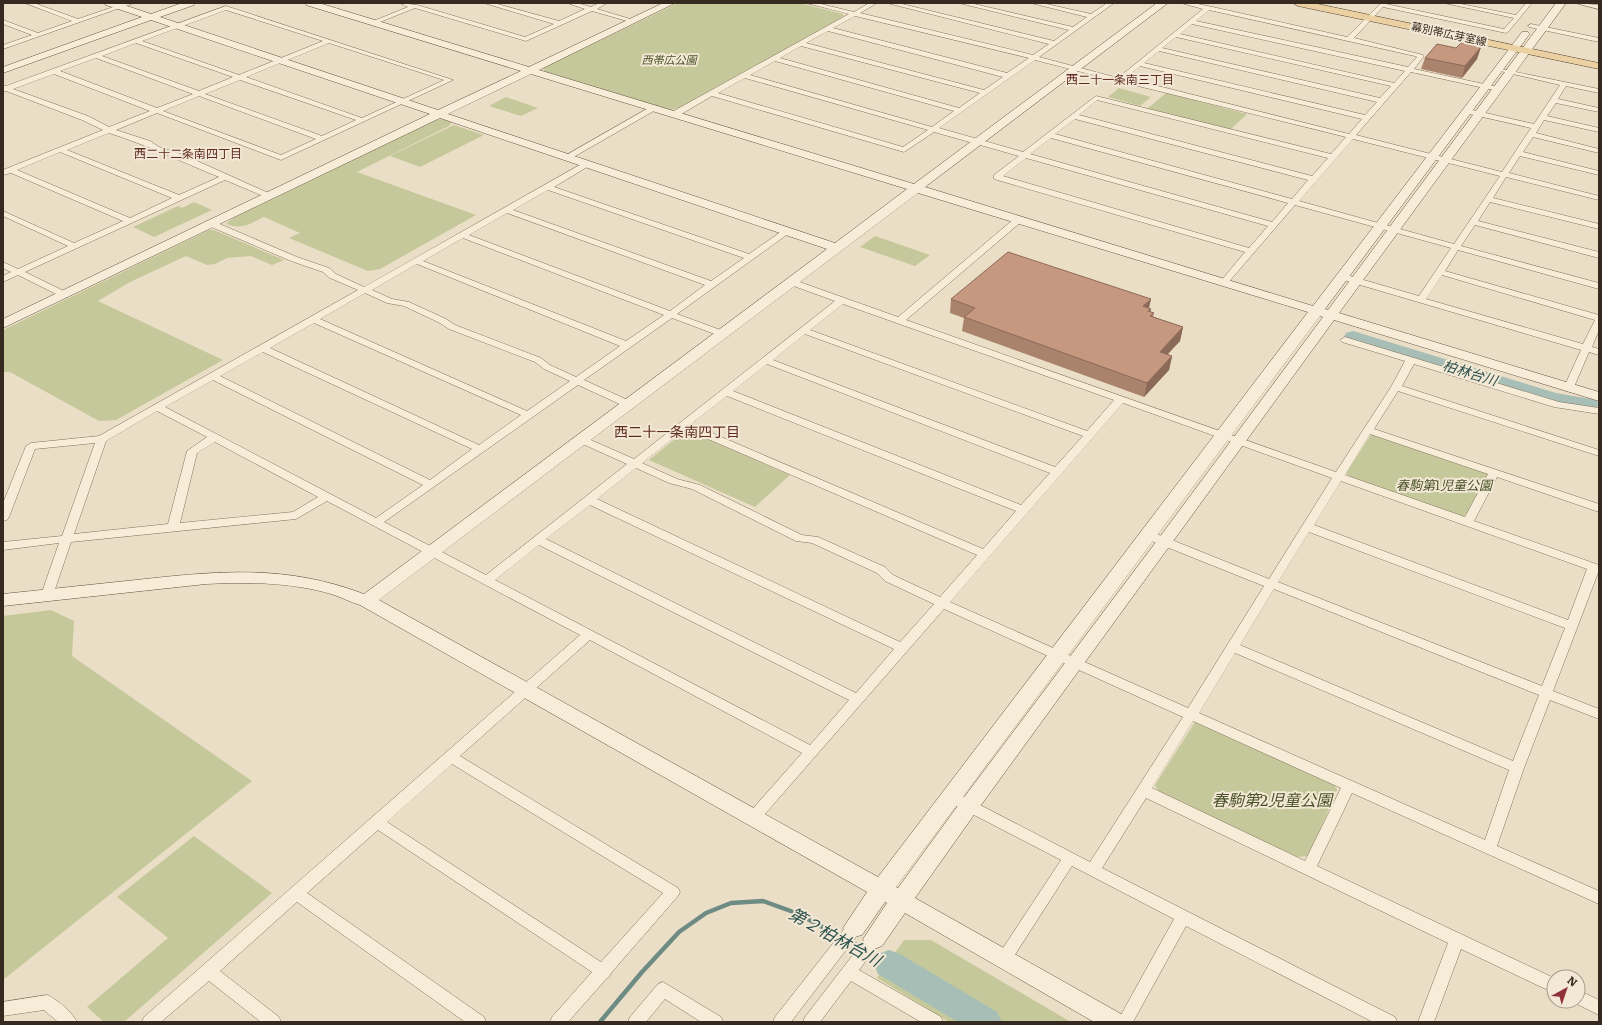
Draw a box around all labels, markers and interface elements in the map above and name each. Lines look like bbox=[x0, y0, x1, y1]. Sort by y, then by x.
street label: 幕別帯広芽室線 bbox=[1410, 17, 1489, 49]
park label: 西帯広公園 bbox=[642, 51, 698, 67]
district label: 西二十一条南三丁目 bbox=[1066, 70, 1174, 88]
district label: 西二十二条南四丁目 bbox=[134, 144, 242, 162]
water label: 柏林台川 bbox=[1441, 354, 1502, 390]
district label: 西二十一条南四丁目 bbox=[614, 421, 740, 441]
park label: 春駒第1児童公園 bbox=[1396, 475, 1494, 494]
park label: 春駒第2児童公園 bbox=[1212, 787, 1334, 811]
water label: 第２柏林台川 bbox=[785, 900, 888, 972]
north arrow bbox=[1546, 969, 1586, 1009]
text: N bbox=[1564, 971, 1582, 990]

